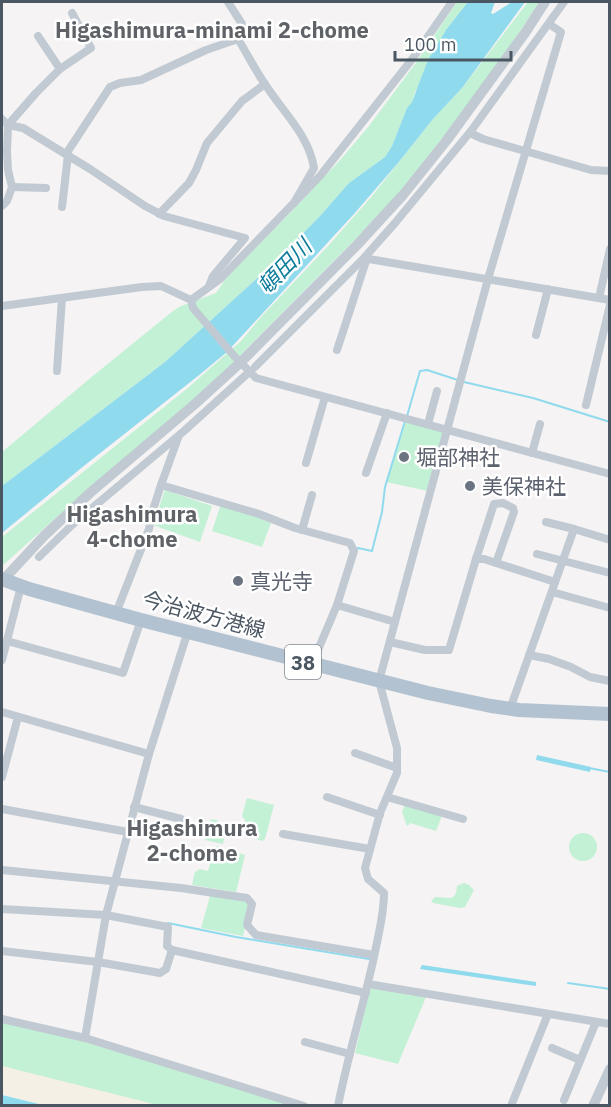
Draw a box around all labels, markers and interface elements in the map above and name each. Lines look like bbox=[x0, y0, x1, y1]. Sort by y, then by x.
district label: Higashimura-minami 2-chome bbox=[55, 15, 369, 44]
scale bar bbox=[395, 24, 510, 62]
text: 100 m bbox=[404, 33, 456, 56]
water label: 頓田川 bbox=[251, 231, 319, 300]
place label: 堀部神社 bbox=[416, 443, 500, 471]
marker: 堀部神社 bbox=[397, 450, 411, 464]
place label: 美保神社 bbox=[482, 472, 566, 500]
marker: 美保神社 bbox=[463, 479, 477, 493]
district label: Higashimura 4-chome bbox=[66, 499, 198, 553]
place label: 真光寺 bbox=[250, 567, 313, 595]
marker: 真光寺 bbox=[231, 574, 245, 588]
street label: 今治波方港線 bbox=[140, 584, 268, 644]
road number: 38 bbox=[285, 645, 321, 679]
district label: Higashimura 2-chome bbox=[126, 813, 258, 867]

